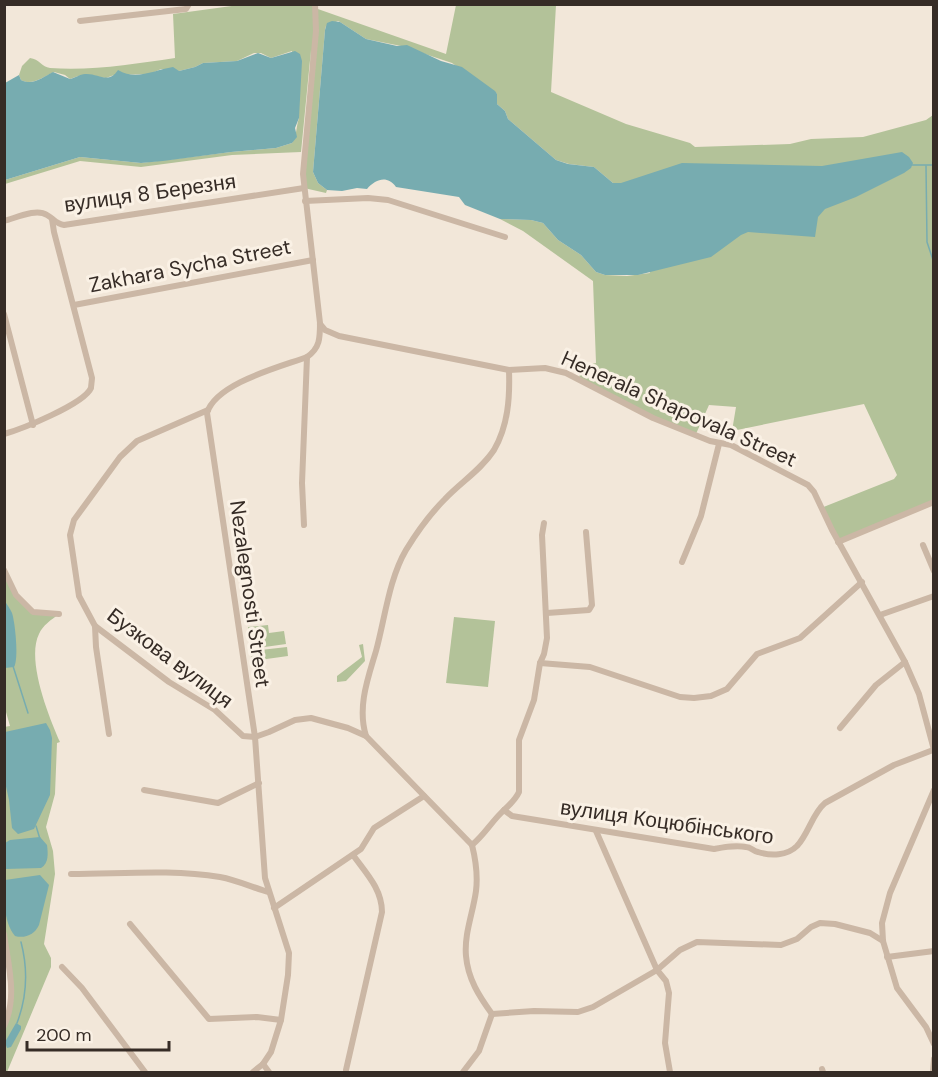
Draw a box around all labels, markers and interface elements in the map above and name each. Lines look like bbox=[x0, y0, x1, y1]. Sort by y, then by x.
street label: вулиця 8 Березня bbox=[62, 167, 238, 219]
street label: Zakhara Sycha Street bbox=[87, 233, 293, 299]
street label: Henerala Shapovala Street bbox=[557, 344, 801, 474]
street label: Nezalegnosti Street bbox=[223, 499, 277, 689]
street label: Бузкова вулиця bbox=[101, 601, 239, 715]
street label: вулиця Коцюбінського bbox=[559, 793, 775, 851]
scale bar bbox=[27, 1014, 170, 1052]
text: 200 m bbox=[36, 1023, 92, 1047]

